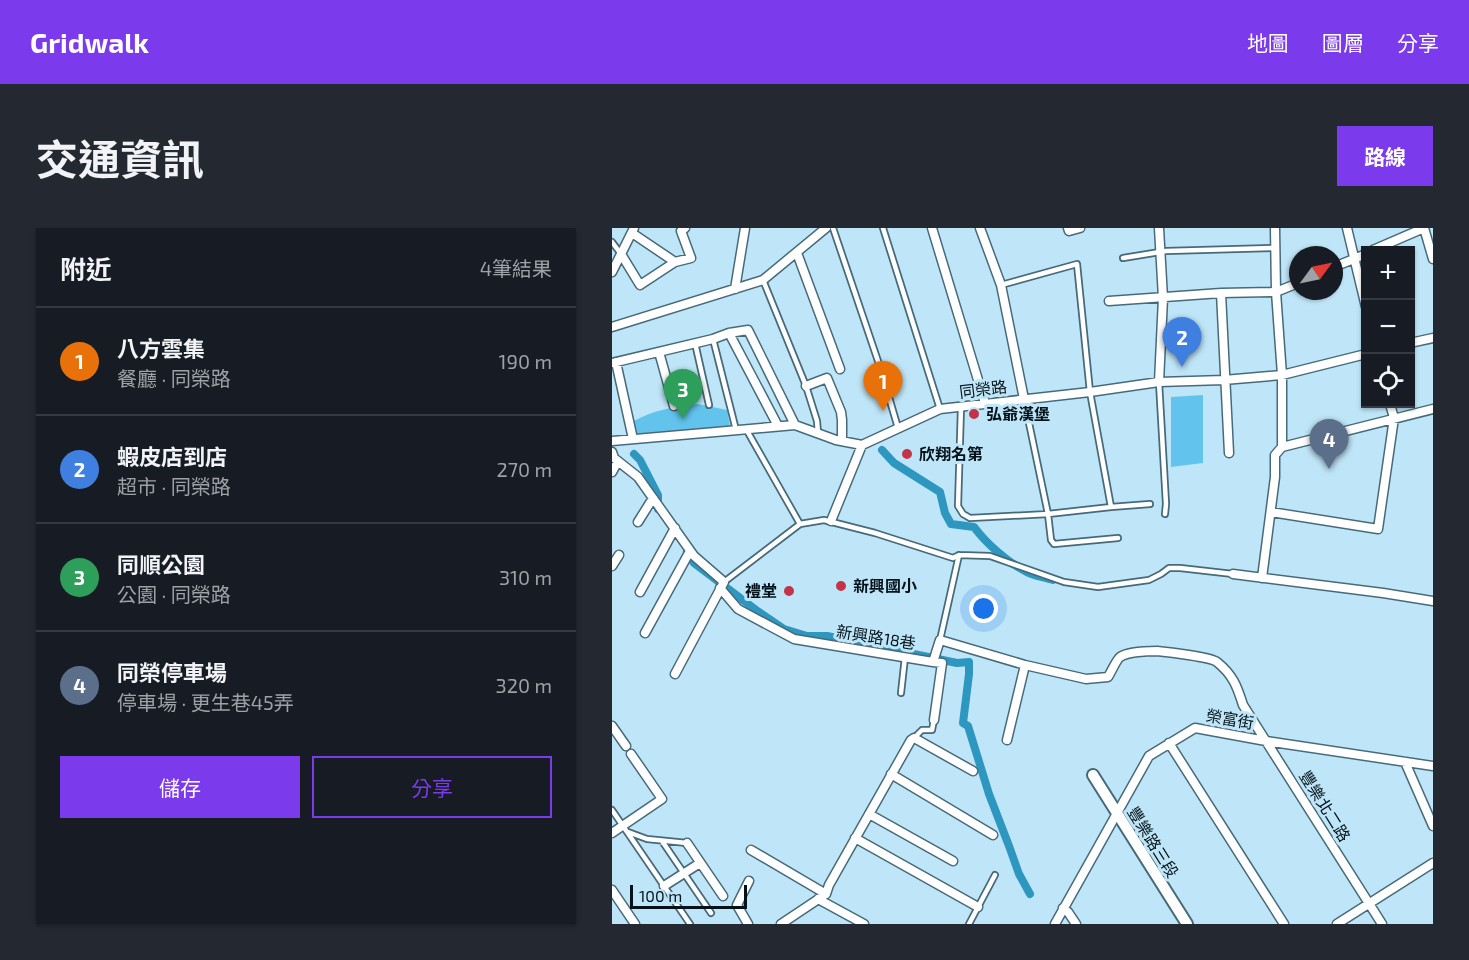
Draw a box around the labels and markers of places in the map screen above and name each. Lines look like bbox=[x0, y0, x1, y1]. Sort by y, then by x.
pin: 2 bbox=[1162, 318, 1202, 367]
pin: 1 bbox=[864, 362, 902, 411]
pin: 3 bbox=[664, 370, 702, 419]
place label: 弘爺漢堡 bbox=[986, 404, 1050, 423]
marker: 弘爺漢堡 bbox=[967, 407, 981, 421]
pin: 4 bbox=[1310, 420, 1348, 469]
place label: 欣翔名第 bbox=[919, 444, 983, 463]
marker: 欣翔名第 bbox=[900, 447, 914, 461]
place label: 新興國小 bbox=[853, 576, 917, 595]
marker: 新興國小 bbox=[834, 579, 848, 593]
place label: 禮堂 bbox=[745, 581, 777, 600]
marker: 禮堂 bbox=[782, 584, 796, 598]

